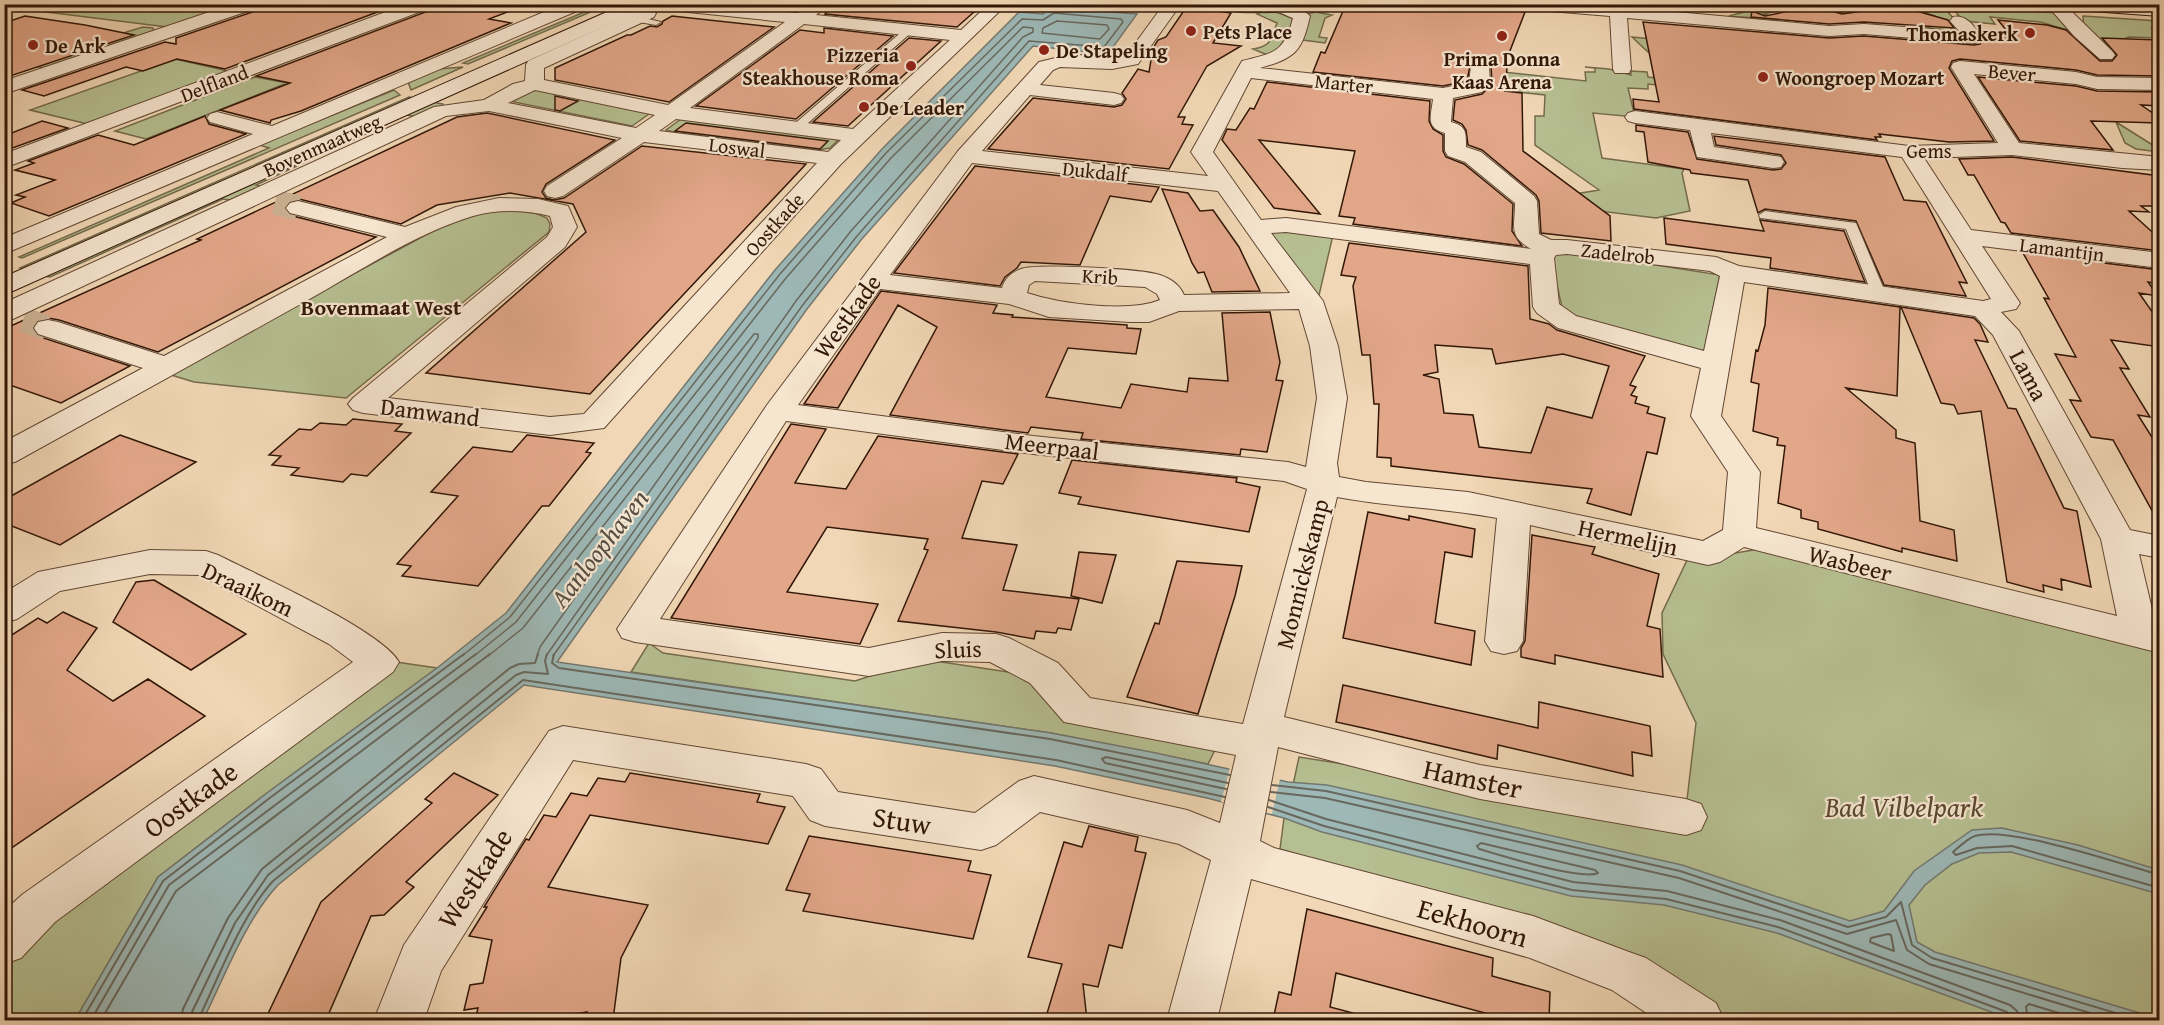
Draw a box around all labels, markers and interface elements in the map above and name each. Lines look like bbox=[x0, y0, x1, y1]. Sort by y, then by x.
place label: Pets Place bbox=[1203, 17, 1292, 46]
place label: Thomaskerk bbox=[1906, 19, 2019, 48]
marker: Pets Place bbox=[1184, 24, 1198, 38]
marker: Thomaskerk bbox=[2023, 26, 2037, 40]
marker: Prima Donna Kaas Arena bbox=[1495, 29, 1509, 43]
place label: De Ark bbox=[45, 31, 106, 60]
place label: De Stapeling bbox=[1056, 36, 1168, 65]
marker: De Ark bbox=[26, 38, 40, 52]
place label: Pizzeria Steakhouse Roma bbox=[742, 40, 900, 92]
marker: De Stapeling bbox=[1037, 43, 1051, 57]
place label: Prima Donna Kaas Arena bbox=[1444, 44, 1561, 96]
street label: Bever bbox=[1987, 55, 2037, 89]
street label: Delfland bbox=[176, 57, 252, 109]
marker: Pizzeria Steakhouse Roma bbox=[904, 59, 918, 73]
place label: Woongroep Mozart bbox=[1775, 63, 1945, 92]
street label: Marter bbox=[1313, 66, 1375, 100]
marker: Woongroep Mozart bbox=[1756, 70, 1770, 84]
place label: De Leader bbox=[876, 93, 964, 122]
marker: De Leader bbox=[857, 100, 871, 114]
street label: Bovenmaatweg bbox=[258, 106, 386, 184]
street label: Loswal bbox=[707, 129, 767, 165]
street label: Gems bbox=[1906, 136, 1952, 165]
street label: Dukdalf bbox=[1061, 153, 1132, 189]
street label: Oostkade bbox=[737, 186, 811, 262]
street label: Lamantijn bbox=[2018, 229, 2106, 269]
street label: Zadelrob bbox=[1580, 235, 1656, 271]
street label: Krib bbox=[1081, 260, 1119, 292]
street label: Westkade bbox=[805, 267, 889, 365]
district label: Bovenmaat West bbox=[301, 291, 462, 323]
street label: Lama bbox=[2001, 343, 2057, 408]
street label: Damwand bbox=[378, 389, 482, 435]
street label: Meerpaal bbox=[1003, 423, 1101, 469]
water label: Aanloophaven bbox=[540, 480, 658, 616]
street label: Monnickskamp bbox=[1266, 495, 1338, 653]
street label: Hermelijn bbox=[1575, 509, 1682, 565]
street label: Wasbeer bbox=[1804, 536, 1896, 590]
street label: Draaikom bbox=[197, 553, 300, 626]
street label: Sluis bbox=[934, 631, 982, 667]
street label: Hamster bbox=[1420, 748, 1527, 809]
street label: Oostkade bbox=[134, 751, 246, 847]
park label: Bad Vilbelpark bbox=[1824, 786, 1983, 827]
street label: Stuw bbox=[870, 795, 934, 845]
street label: Westkade bbox=[426, 820, 522, 936]
street label: Eekhoorn bbox=[1413, 887, 1533, 957]

